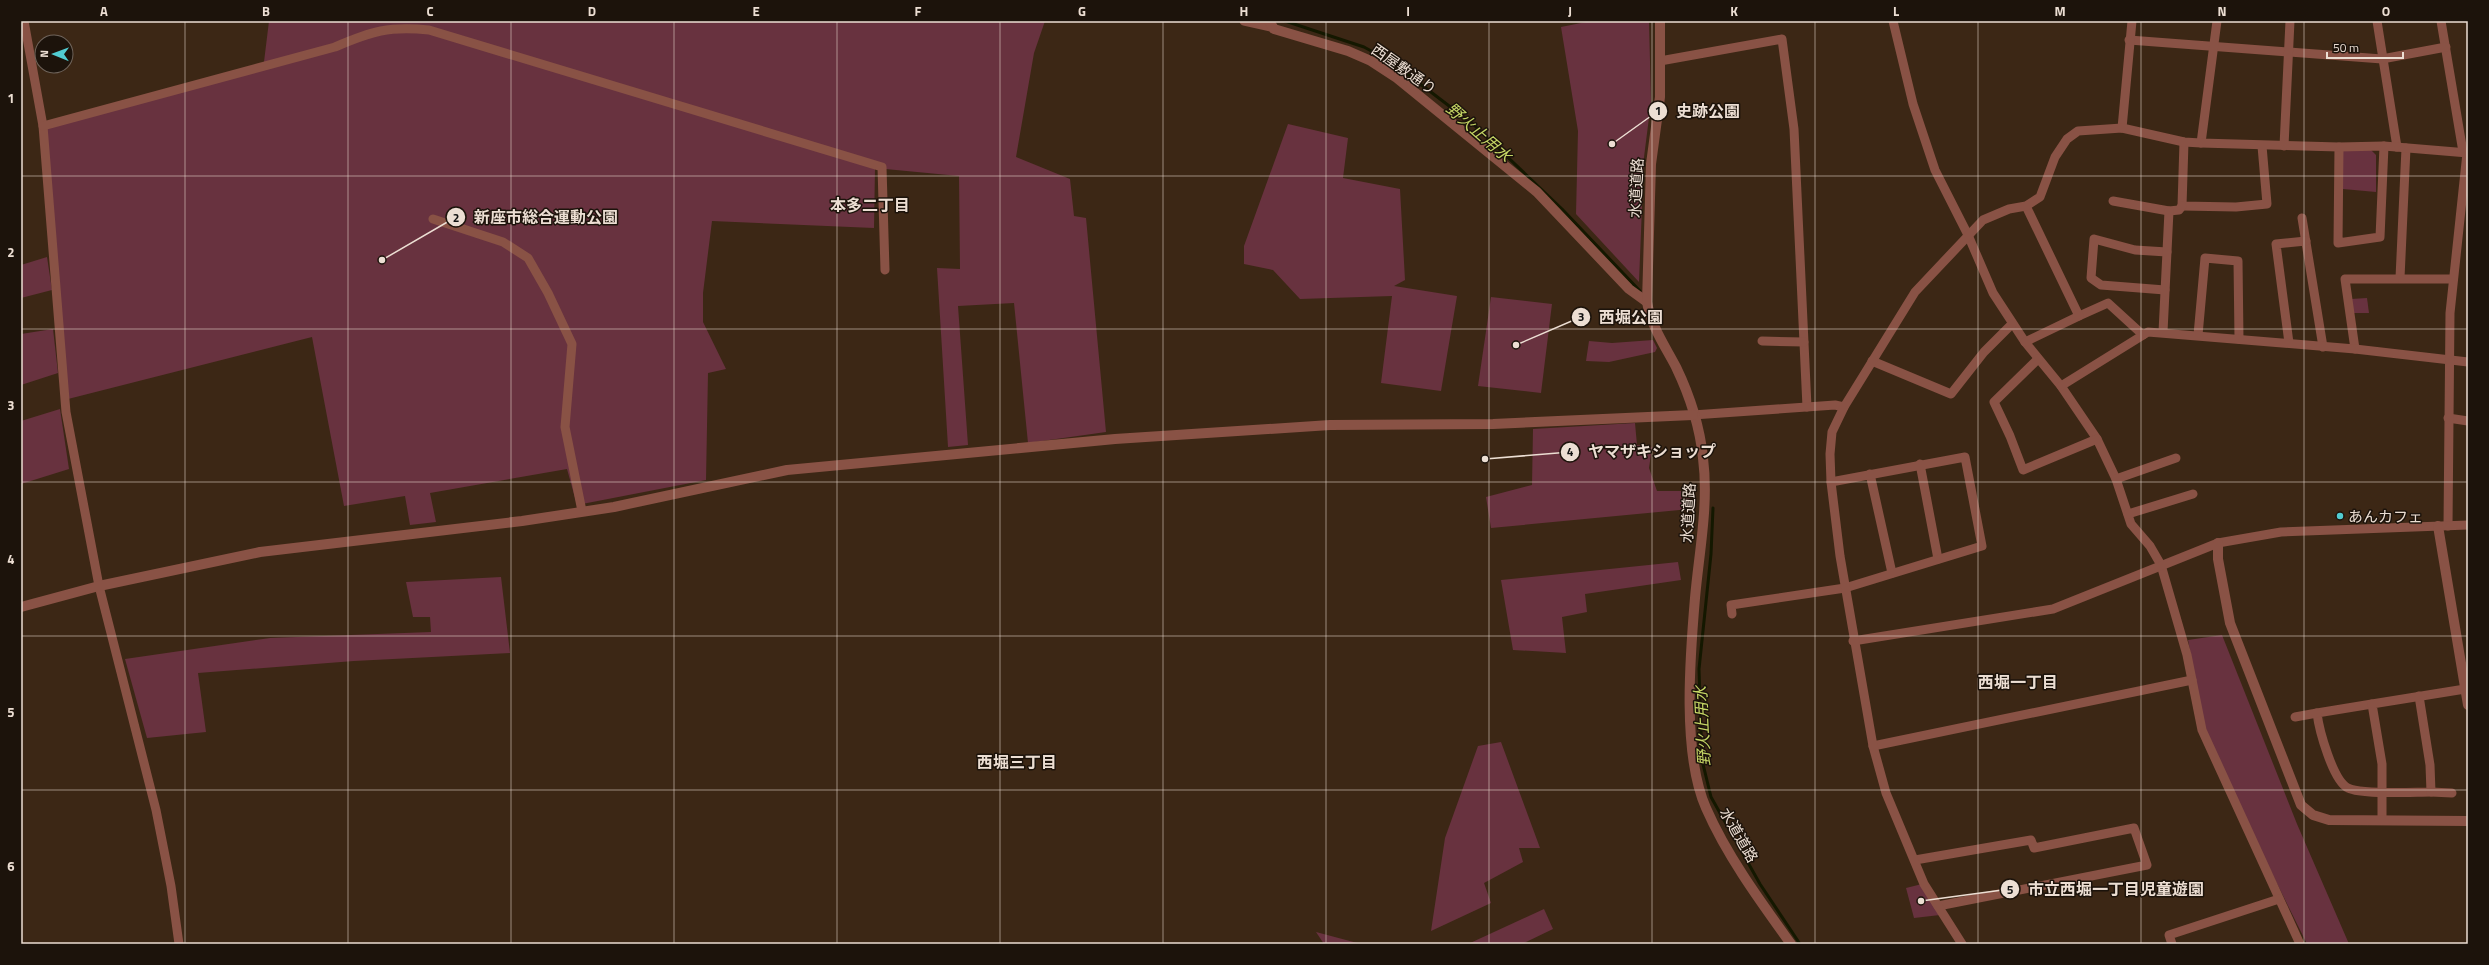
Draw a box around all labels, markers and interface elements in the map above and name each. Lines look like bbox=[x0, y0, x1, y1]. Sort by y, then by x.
text: A bbox=[100, 1, 108, 21]
text: B bbox=[262, 1, 270, 21]
text: C bbox=[426, 1, 434, 21]
text: D bbox=[588, 1, 596, 21]
text: E bbox=[752, 1, 760, 21]
text: F bbox=[915, 1, 922, 21]
text: G bbox=[1078, 1, 1086, 21]
text: H bbox=[1240, 1, 1248, 21]
text: I bbox=[1406, 1, 1410, 21]
text: J bbox=[1568, 1, 1572, 21]
text: K bbox=[1730, 1, 1738, 21]
text: L bbox=[1893, 1, 1899, 21]
text: M bbox=[2054, 1, 2066, 21]
text: N bbox=[2217, 1, 2227, 21]
text: O bbox=[2382, 1, 2390, 21]
north arrow bbox=[34, 34, 74, 74]
scale bar bbox=[2327, 34, 2403, 60]
street label: 西屋敷通り bbox=[1367, 38, 1441, 100]
text: 50 m bbox=[2333, 38, 2359, 57]
text: N bbox=[36, 50, 52, 58]
text: 1 bbox=[7, 88, 15, 108]
water label: 野火止用水 bbox=[1441, 97, 1519, 169]
callout: 史跡公園 bbox=[1648, 97, 1748, 125]
text: 史跡公園 bbox=[1676, 99, 1740, 123]
text: 1 bbox=[1655, 101, 1661, 120]
street label: 水道道路 bbox=[1623, 157, 1649, 219]
district label: 本多二丁目 bbox=[830, 193, 910, 217]
callout: 新座市総合運動公園 bbox=[446, 203, 626, 231]
text: 新座市総合運動公園 bbox=[474, 205, 618, 229]
text: 2 bbox=[453, 208, 459, 227]
text: 2 bbox=[7, 242, 15, 262]
callout: 西堀公園 bbox=[1571, 303, 1671, 331]
text: 西堀公園 bbox=[1599, 305, 1663, 329]
text: 3 bbox=[1578, 307, 1584, 326]
text: 3 bbox=[7, 395, 15, 415]
callout: ヤマザキショップ bbox=[1560, 438, 1724, 466]
text: ヤマザキショップ bbox=[1588, 439, 1716, 463]
text: 4 bbox=[1567, 442, 1574, 461]
street label: 水道道路 bbox=[1675, 482, 1701, 544]
place label: あんカフェ bbox=[2348, 505, 2423, 528]
marker: あんカフェ bbox=[2335, 511, 2345, 521]
text: 4 bbox=[7, 549, 15, 569]
district label: 西堀一丁目 bbox=[1978, 670, 2058, 694]
water label: 野火止用水 bbox=[1688, 683, 1716, 767]
text: 5 bbox=[7, 702, 15, 722]
district label: 西堀三丁目 bbox=[977, 750, 1057, 774]
street label: 水道道路 bbox=[1714, 803, 1764, 867]
text: 6 bbox=[7, 856, 15, 876]
callout: 市立西堀一丁目児童遊園 bbox=[2000, 875, 2212, 903]
text: 市立西堀一丁目児童遊園 bbox=[2028, 877, 2204, 901]
text: 5 bbox=[2007, 880, 2014, 899]

